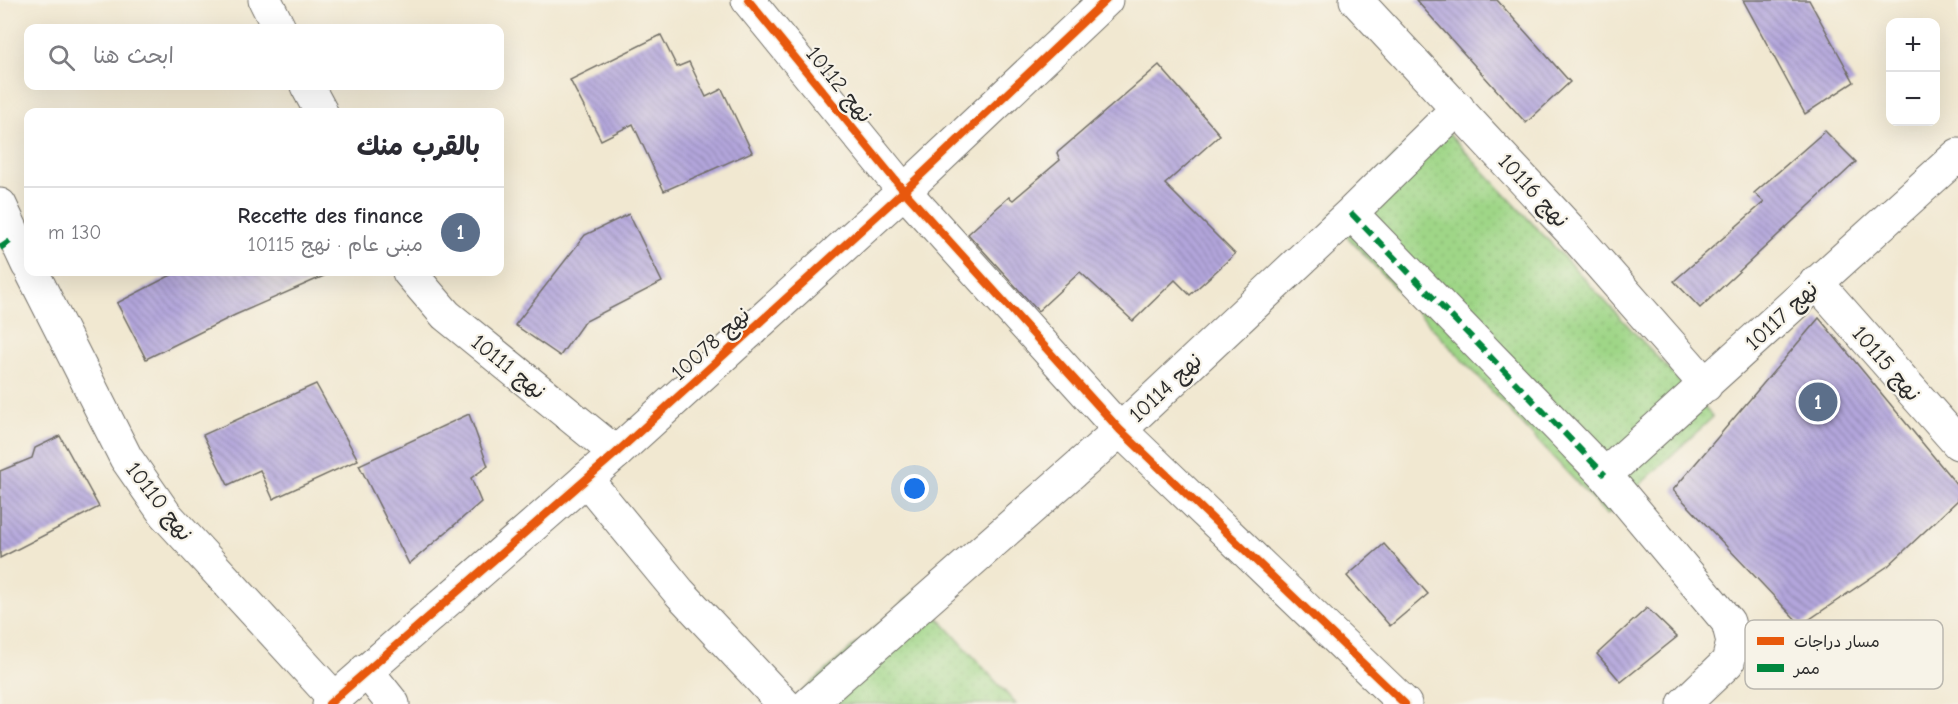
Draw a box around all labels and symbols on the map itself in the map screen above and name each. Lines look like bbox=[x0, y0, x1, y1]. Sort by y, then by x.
street label: نهج 10112 bbox=[799, 41, 878, 129]
street label: نهج 10116 bbox=[1491, 148, 1574, 234]
street label: نهج 10117 bbox=[1740, 276, 1825, 357]
street label: نهج 10078 bbox=[666, 302, 757, 387]
street label: نهج 10115 bbox=[1845, 321, 1926, 408]
street label: نهج 10111 bbox=[465, 329, 551, 406]
street label: نهج 10114 bbox=[1124, 347, 1209, 429]
pin: 1 bbox=[1798, 380, 1838, 424]
street label: نهج 10110 bbox=[119, 457, 198, 547]
your location bbox=[900, 474, 929, 503]
legend bbox=[1745, 620, 1943, 689]
text: مسار دراجات bbox=[1794, 633, 1880, 651]
text: ممر bbox=[1792, 660, 1820, 678]

